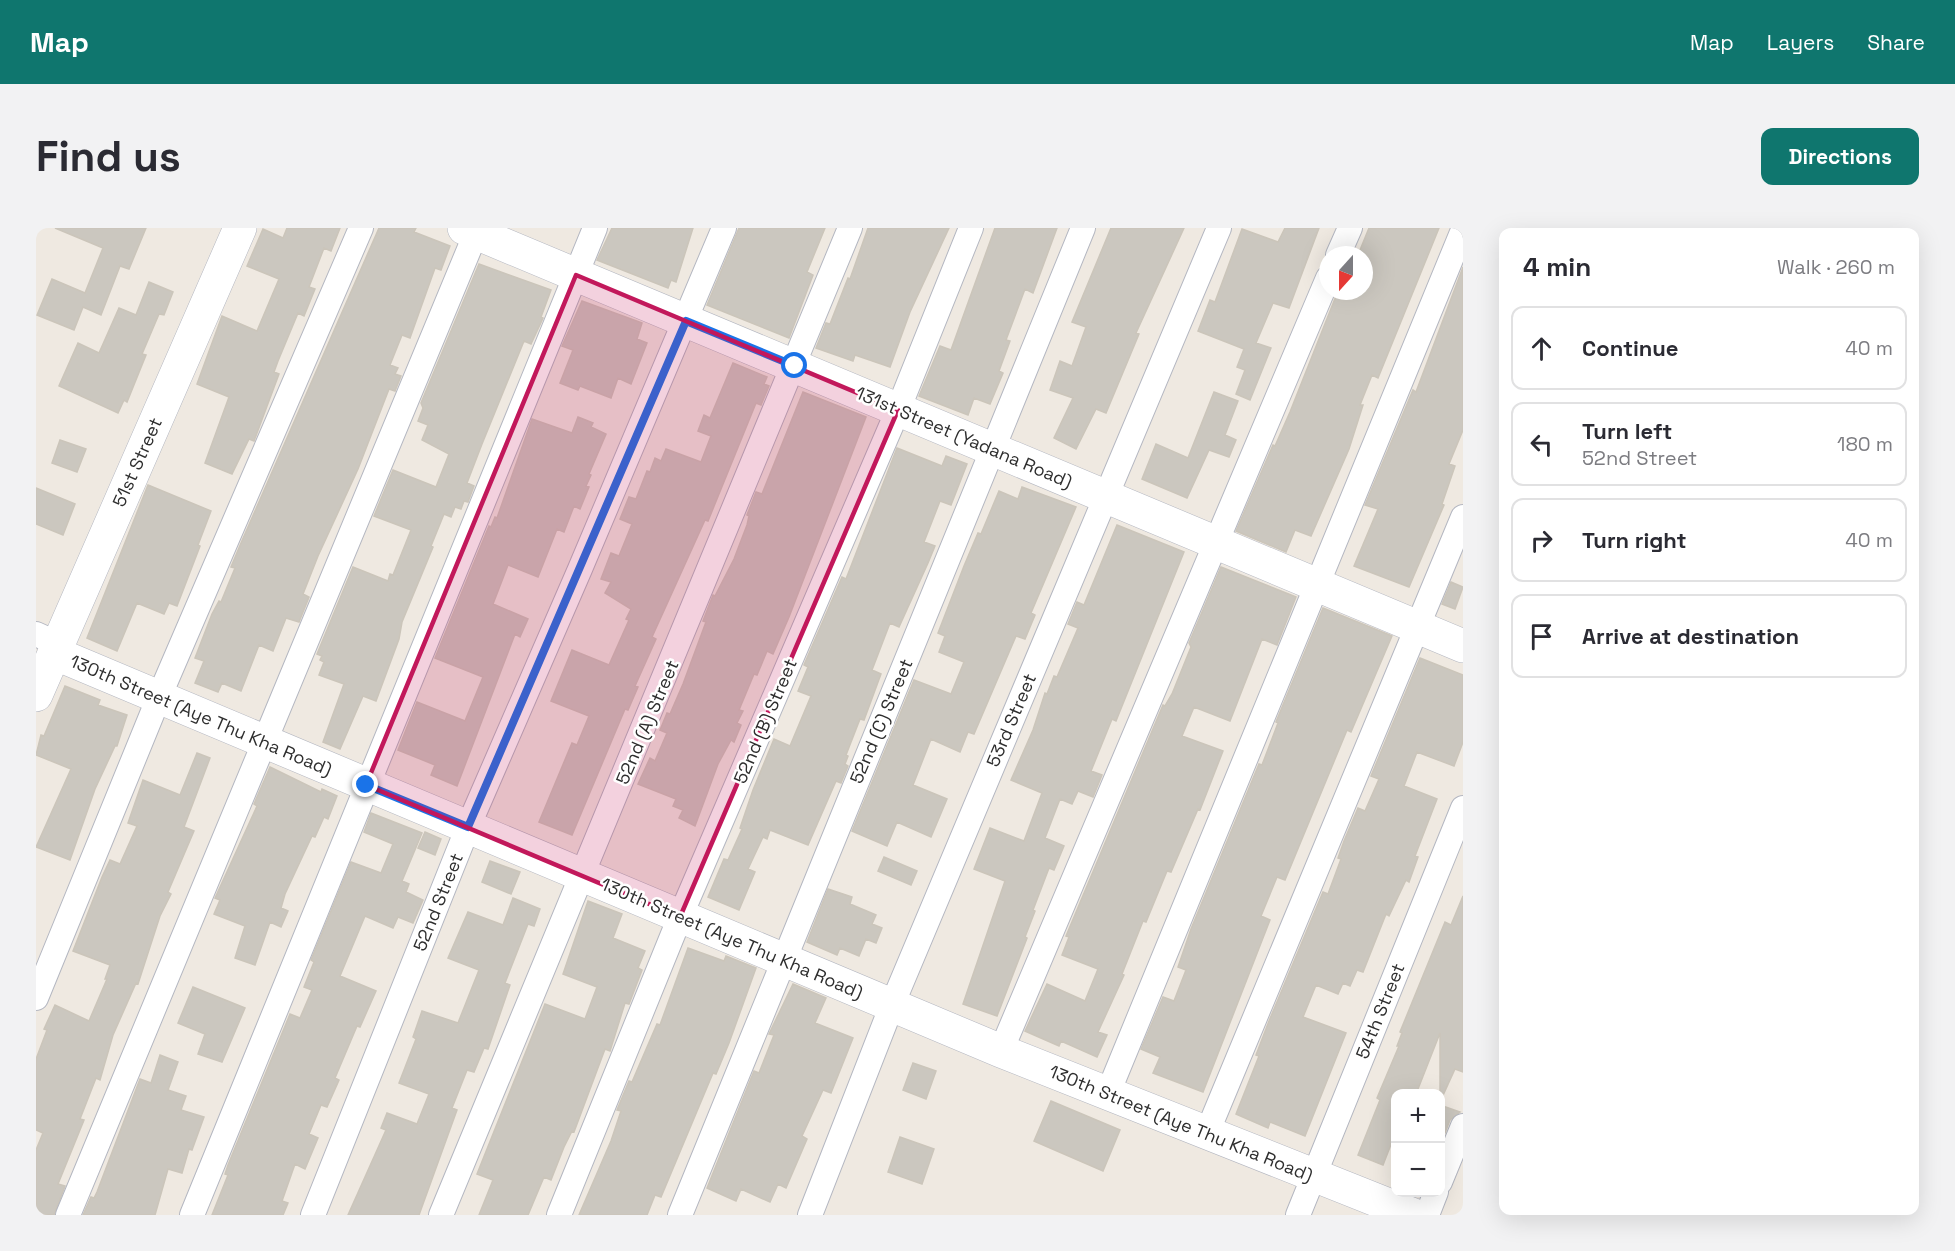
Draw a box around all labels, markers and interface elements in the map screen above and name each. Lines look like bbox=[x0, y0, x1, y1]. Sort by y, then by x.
text: Map bbox=[30, 24, 89, 60]
text: Map bbox=[1690, 29, 1734, 56]
text: Layers bbox=[1767, 29, 1834, 56]
text: Share bbox=[1867, 29, 1925, 56]
button: Directions bbox=[1761, 128, 1919, 185]
text: Find us bbox=[36, 130, 181, 183]
north arrow bbox=[1319, 246, 1373, 300]
text: 4 min bbox=[1523, 250, 1591, 284]
text: Walk · 260 m bbox=[1777, 254, 1895, 280]
icon: ahead bbox=[1525, 332, 1558, 365]
text: Continue bbox=[1582, 334, 1678, 362]
text: 40 m bbox=[1845, 335, 1893, 361]
route start bbox=[781, 352, 807, 378]
street label: 131st Street (Yadana Road) bbox=[852, 381, 1076, 493]
street label: 51st Street bbox=[107, 414, 167, 510]
text: Turn left bbox=[1582, 417, 1672, 445]
icon: left bbox=[1525, 428, 1558, 461]
text: 180 m bbox=[1837, 431, 1893, 457]
text: 52nd Street bbox=[1582, 445, 1697, 471]
icon: right bbox=[1525, 524, 1558, 557]
text: Turn right bbox=[1582, 526, 1687, 554]
text: 40 m bbox=[1845, 527, 1893, 553]
icon: arrive bbox=[1525, 620, 1558, 653]
text: Arrive at destination bbox=[1582, 622, 1799, 650]
street label: 130th Street (Aye Thu Kha Road) bbox=[67, 649, 335, 781]
street label: 52nd (B) Street bbox=[728, 655, 802, 787]
street label: 52nd (C) Street bbox=[844, 655, 918, 787]
street label: 52nd (A) Street bbox=[610, 656, 684, 788]
street label: 53rd Street bbox=[981, 670, 1041, 770]
route end bbox=[352, 771, 378, 797]
street label: 52nd Street bbox=[408, 850, 468, 954]
street label: 130th Street (Aye Thu Kha Road) bbox=[598, 872, 866, 1004]
street label: 54th Street bbox=[1350, 960, 1410, 1062]
street label: 130th Street (Aye Thu Kha Road) bbox=[1046, 1059, 1316, 1187]
map controls bbox=[1391, 1089, 1445, 1197]
button: + bbox=[1391, 1089, 1445, 1143]
button: − bbox=[1391, 1143, 1445, 1197]

